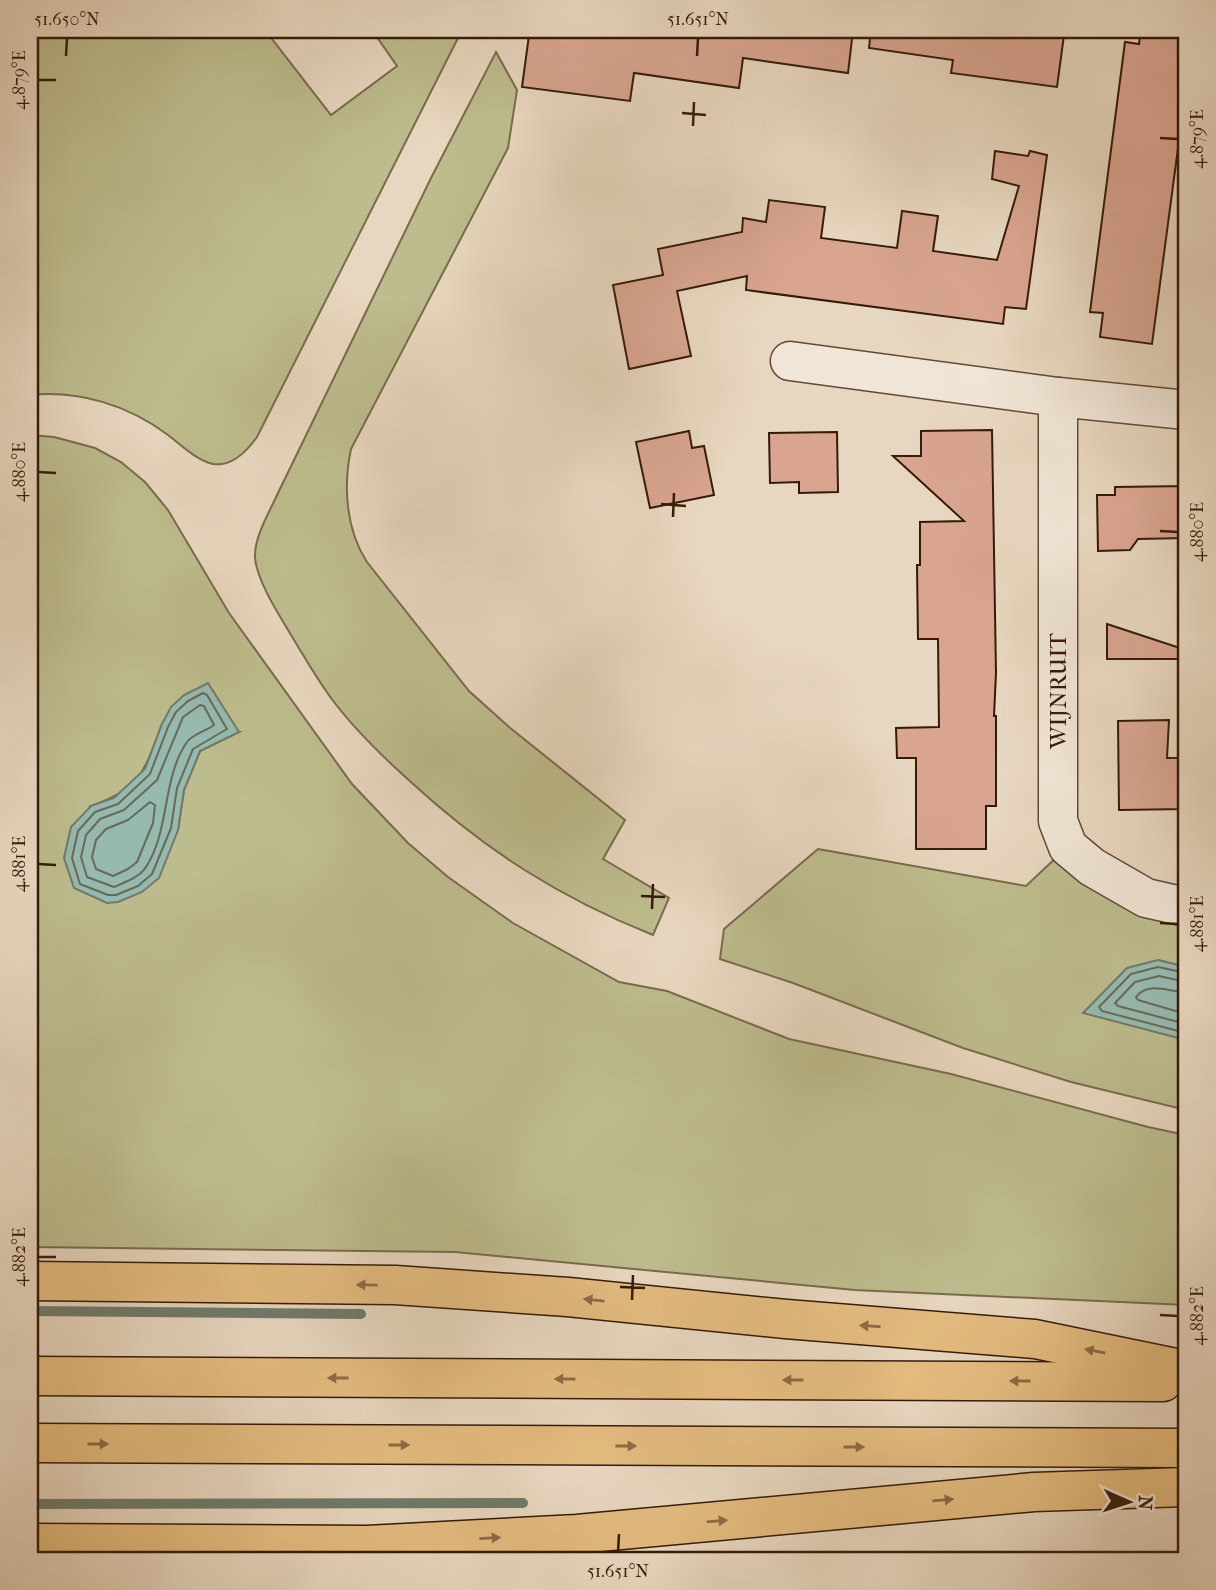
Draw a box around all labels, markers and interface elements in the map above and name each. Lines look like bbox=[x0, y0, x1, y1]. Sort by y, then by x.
text: 51.650°N bbox=[34, 9, 100, 30]
text: 51.651°N bbox=[667, 9, 729, 30]
text: 4.879°E bbox=[9, 50, 30, 110]
text: 4.879°E bbox=[1187, 109, 1208, 169]
text: 4.880°E bbox=[9, 442, 30, 502]
text: 4.880°E bbox=[1187, 502, 1208, 562]
street label: WIJNRUIT bbox=[1045, 633, 1072, 750]
text: 4.881°E bbox=[9, 836, 30, 892]
text: 4.881°E bbox=[1187, 896, 1208, 952]
text: 4.882°E bbox=[9, 1227, 30, 1287]
one-way arrow bbox=[356, 1279, 378, 1291]
text: 4.882°E bbox=[1187, 1286, 1208, 1346]
one-way arrow bbox=[583, 1294, 605, 1305]
one-way arrow bbox=[858, 1320, 880, 1331]
one-way arrow bbox=[1084, 1345, 1106, 1356]
one-way arrow bbox=[326, 1372, 348, 1384]
one-way arrow bbox=[554, 1373, 576, 1385]
one-way arrow bbox=[781, 1374, 803, 1386]
one-way arrow bbox=[1009, 1375, 1031, 1387]
one-way arrow bbox=[87, 1438, 109, 1449]
one-way arrow bbox=[388, 1439, 410, 1451]
one-way arrow bbox=[616, 1440, 638, 1452]
one-way arrow bbox=[843, 1441, 865, 1453]
north arrow bbox=[1094, 1468, 1164, 1538]
one-way arrow bbox=[932, 1495, 954, 1506]
text: N bbox=[1134, 1495, 1156, 1511]
one-way arrow bbox=[706, 1515, 728, 1526]
one-way arrow bbox=[479, 1533, 501, 1544]
text: 51.651°N bbox=[587, 1561, 649, 1582]

